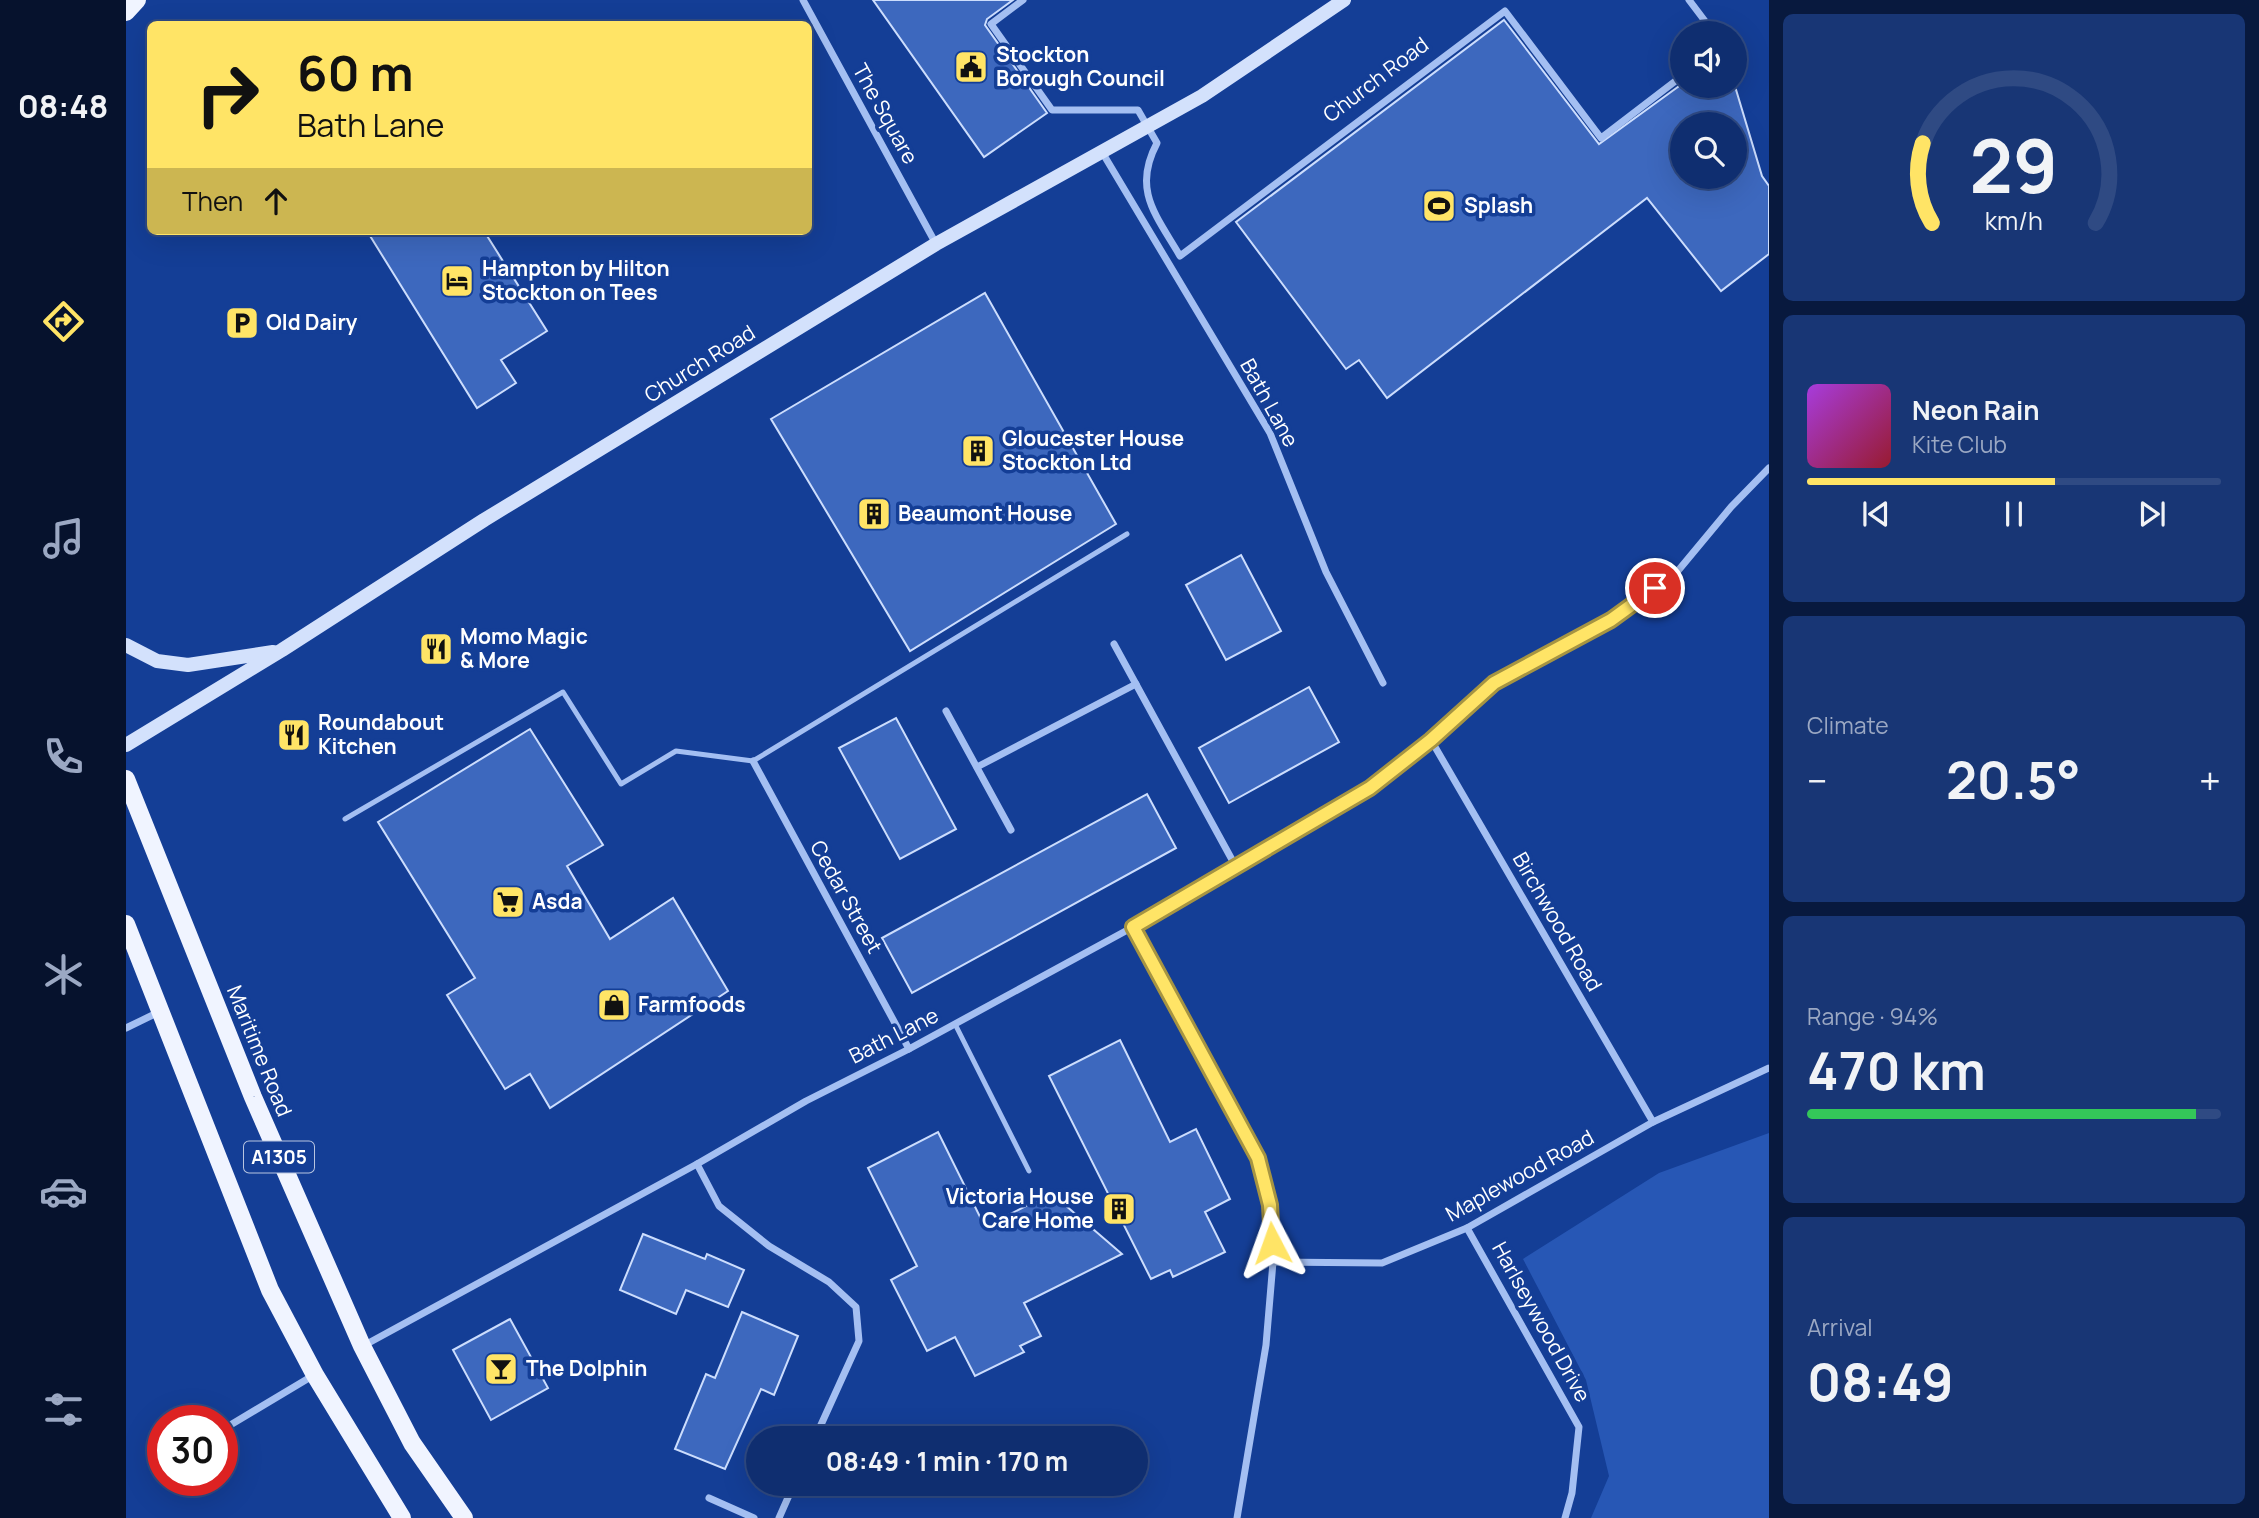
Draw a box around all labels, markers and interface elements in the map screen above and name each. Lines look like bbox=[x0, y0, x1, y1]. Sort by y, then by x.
map controls bbox=[1670, 21, 1747, 189]
button: sound bbox=[1670, 21, 1747, 98]
street label: Church Road bbox=[1317, 30, 1434, 128]
text: 60 m bbox=[297, 39, 414, 106]
place label: Stockton Borough Council bbox=[996, 40, 1165, 92]
public building icon: Stockton Borough Council bbox=[952, 48, 990, 86]
icon: right bbox=[182, 49, 273, 140]
street label: The Square bbox=[847, 58, 925, 169]
text: 08:48 bbox=[18, 84, 108, 128]
text: Bath Lane bbox=[297, 103, 444, 147]
button: search bbox=[1670, 112, 1747, 189]
text: 29 bbox=[1970, 116, 2058, 216]
icon: ahead bbox=[257, 182, 295, 220]
text: Then bbox=[182, 183, 243, 219]
sports icon: Splash bbox=[1420, 187, 1458, 225]
place label: Splash bbox=[1464, 191, 1533, 219]
text: km/h bbox=[1985, 203, 2043, 238]
place label: Hampton by Hilton Stockton on Tees bbox=[482, 254, 670, 306]
hotel icon: Hampton by Hilton Stockton on Tees bbox=[438, 262, 476, 300]
icon: directions bbox=[39, 297, 88, 346]
parking icon: Old Dairy bbox=[223, 304, 261, 342]
place label: Old Dairy bbox=[266, 308, 358, 336]
street label: Church Road bbox=[639, 318, 760, 408]
street label: Bath Lane bbox=[1234, 353, 1306, 452]
text: Neon Rain bbox=[1912, 392, 2040, 428]
place label: Gloucester House Stockton Ltd bbox=[1002, 424, 1184, 476]
text: Kite Club bbox=[1912, 428, 2007, 460]
building icon: Gloucester House Stockton Ltd bbox=[959, 432, 997, 470]
building icon: Beaumont House bbox=[855, 495, 893, 533]
icon: previous bbox=[1857, 495, 1895, 533]
icon: pause bbox=[1995, 495, 2033, 533]
icon: next bbox=[2133, 495, 2171, 533]
place label: Beaumont House bbox=[898, 499, 1072, 527]
icon: music bbox=[39, 514, 88, 563]
pin bbox=[1625, 558, 1685, 618]
icon: arrive bbox=[1636, 569, 1674, 607]
place label: Momo Magic & More bbox=[460, 622, 588, 674]
restaurant icon: Momo Magic & More bbox=[417, 630, 455, 668]
place label: Roundabout Kitchen bbox=[318, 708, 444, 760]
text: Climate bbox=[1807, 709, 1889, 741]
restaurant icon: Roundabout Kitchen bbox=[275, 716, 313, 754]
icon: phone bbox=[39, 732, 88, 781]
text: 20.5° bbox=[1946, 744, 2081, 815]
text: − bbox=[1807, 754, 1828, 806]
text: + bbox=[2199, 754, 2221, 806]
street label: Cedar Street bbox=[804, 835, 889, 958]
street label: Birchwood Road bbox=[1507, 847, 1609, 996]
supermarket icon: Asda bbox=[489, 883, 527, 921]
place label: Asda bbox=[532, 887, 583, 915]
icon: climate bbox=[39, 950, 88, 999]
street label: Maritime Road bbox=[221, 981, 299, 1120]
shop icon: Farmfoods bbox=[595, 986, 633, 1024]
place label: Farmfoods bbox=[638, 990, 746, 1018]
text: Range · 94% bbox=[1807, 1000, 1938, 1032]
street label: Bath Lane bbox=[844, 1001, 943, 1070]
text: 470 km bbox=[1807, 1035, 1986, 1106]
street label: Maplewood Road bbox=[1440, 1123, 1599, 1227]
road number: A1305 bbox=[244, 1142, 314, 1172]
icon: car bbox=[39, 1167, 88, 1216]
place label: Victoria House Care Home bbox=[946, 1182, 1094, 1234]
building icon: Victoria House Care Home bbox=[1100, 1190, 1138, 1228]
position arrow bbox=[1235, 1206, 1309, 1280]
street label: Harlseywood Drive bbox=[1486, 1236, 1598, 1407]
text: Arrival bbox=[1807, 1311, 1873, 1343]
text: 08:49 bbox=[1807, 1346, 1954, 1417]
bar icon: The Dolphin bbox=[482, 1350, 520, 1388]
place label: The Dolphin bbox=[526, 1354, 647, 1382]
icon: filters bbox=[39, 1385, 88, 1434]
speed limit sign: 30 bbox=[147, 1405, 238, 1496]
text: 08:49 · 1 min · 170 m bbox=[826, 1443, 1068, 1479]

